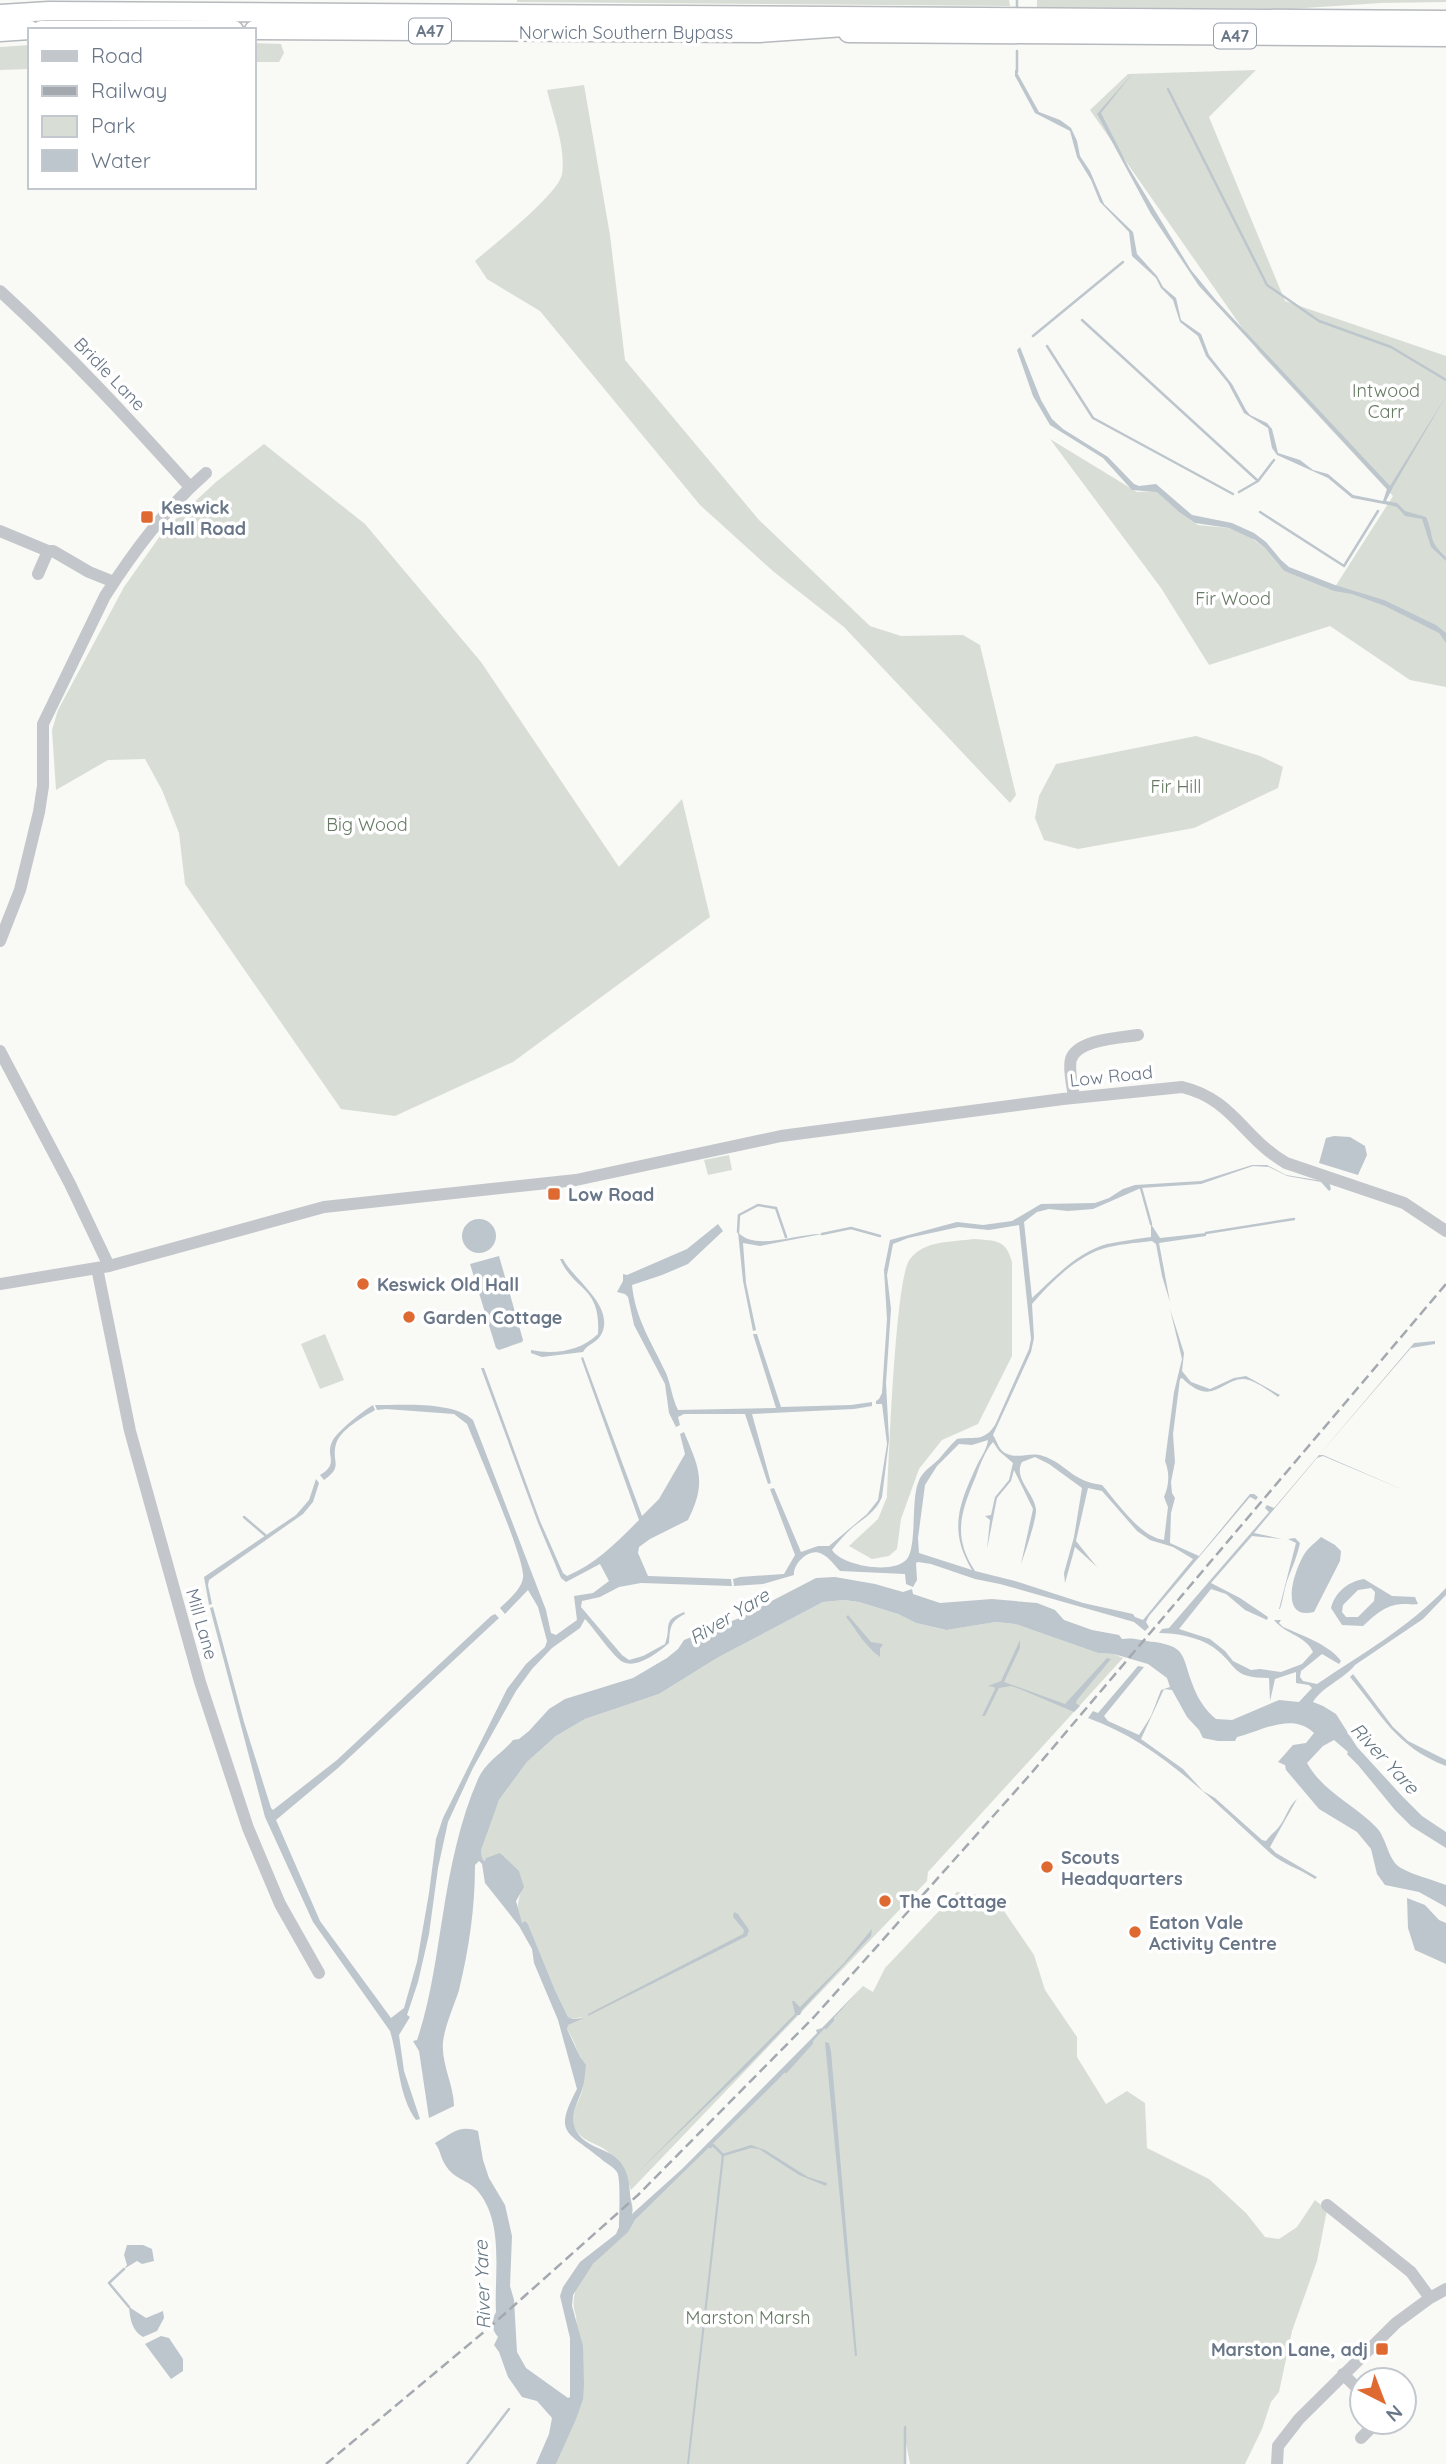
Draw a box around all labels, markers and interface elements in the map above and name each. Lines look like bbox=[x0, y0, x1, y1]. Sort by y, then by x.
road number: A47 bbox=[409, 19, 451, 44]
street label: Norwich Southern Bypass bbox=[519, 21, 733, 44]
road number: A47 bbox=[1214, 24, 1256, 48]
legend bbox=[28, 28, 256, 189]
text: Road bbox=[91, 42, 143, 68]
text: Railway bbox=[91, 77, 167, 103]
text: Park bbox=[91, 112, 135, 138]
text: Water bbox=[91, 147, 151, 173]
street label: Bridle Lane bbox=[69, 332, 151, 416]
park label: Intwood Carr bbox=[1352, 379, 1420, 423]
place label: Keswick Hall Road bbox=[161, 496, 246, 540]
marker: Keswick Hall Road bbox=[139, 509, 155, 525]
park label: Fir Wood bbox=[1195, 587, 1271, 610]
park label: Fir Hill bbox=[1151, 775, 1201, 798]
park label: Big Wood bbox=[326, 813, 408, 836]
street label: Low Road bbox=[1068, 1060, 1154, 1092]
place label: Low Road bbox=[568, 1183, 654, 1206]
marker: Low Road bbox=[546, 1186, 562, 1202]
place label: Keswick Old Hall bbox=[377, 1273, 519, 1296]
marker: Keswick Old Hall bbox=[355, 1276, 371, 1292]
place label: Garden Cottage bbox=[423, 1306, 562, 1329]
marker: Garden Cottage bbox=[401, 1309, 417, 1325]
water label: River Yare bbox=[685, 1582, 774, 1649]
street label: Mill Lane bbox=[181, 1586, 223, 1662]
water label: River Yare bbox=[1346, 1717, 1425, 1800]
place label: Scouts Headquarters bbox=[1061, 1846, 1183, 1890]
marker: Scouts Headquarters bbox=[1039, 1859, 1055, 1875]
place label: The Cottage bbox=[899, 1890, 1007, 1913]
marker: The Cottage bbox=[877, 1893, 893, 1909]
place label: Eaton Vale Activity Centre bbox=[1149, 1911, 1277, 1955]
marker: Eaton Vale Activity Centre bbox=[1127, 1924, 1143, 1940]
water label: River Yare bbox=[468, 2239, 496, 2330]
park label: Marston Marsh bbox=[686, 2306, 810, 2329]
place label: Marston Lane, adj bbox=[1211, 2338, 1368, 2361]
marker: Marston Lane, adj bbox=[1374, 2341, 1390, 2357]
north arrow bbox=[1348, 2366, 1418, 2436]
text: N bbox=[1381, 2400, 1408, 2427]

